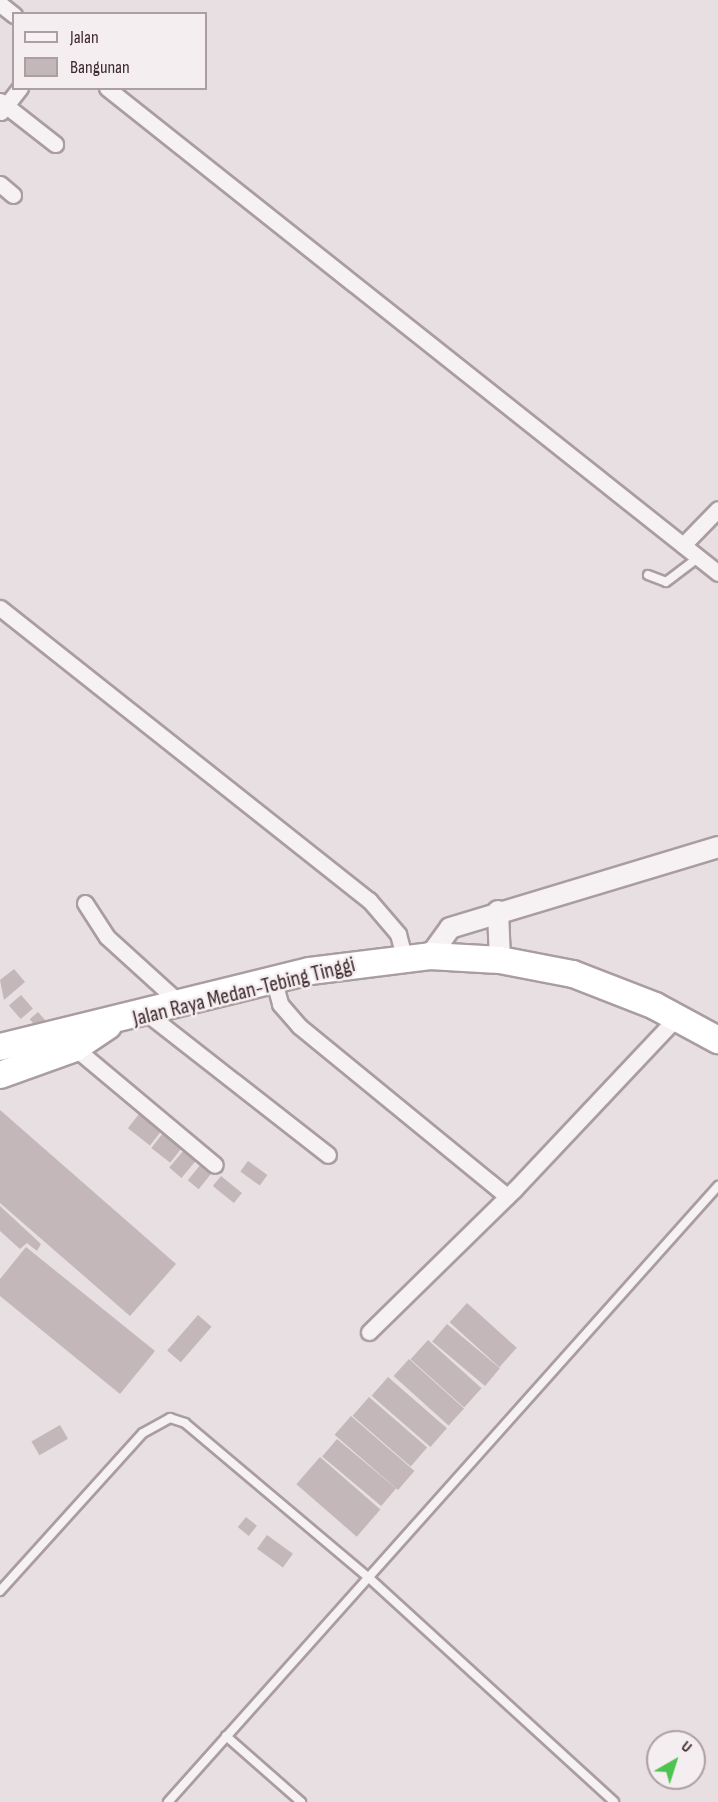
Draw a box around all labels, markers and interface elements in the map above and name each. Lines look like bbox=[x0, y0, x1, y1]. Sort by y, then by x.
legend bbox=[12, 12, 207, 90]
text: Jalan bbox=[70, 27, 99, 48]
text: Bangunan bbox=[70, 57, 130, 78]
street label: Jalan Raya Medan-Tebing Tinggi bbox=[130, 952, 358, 1032]
north arrow bbox=[646, 1730, 706, 1790]
text: U bbox=[677, 1737, 696, 1757]

